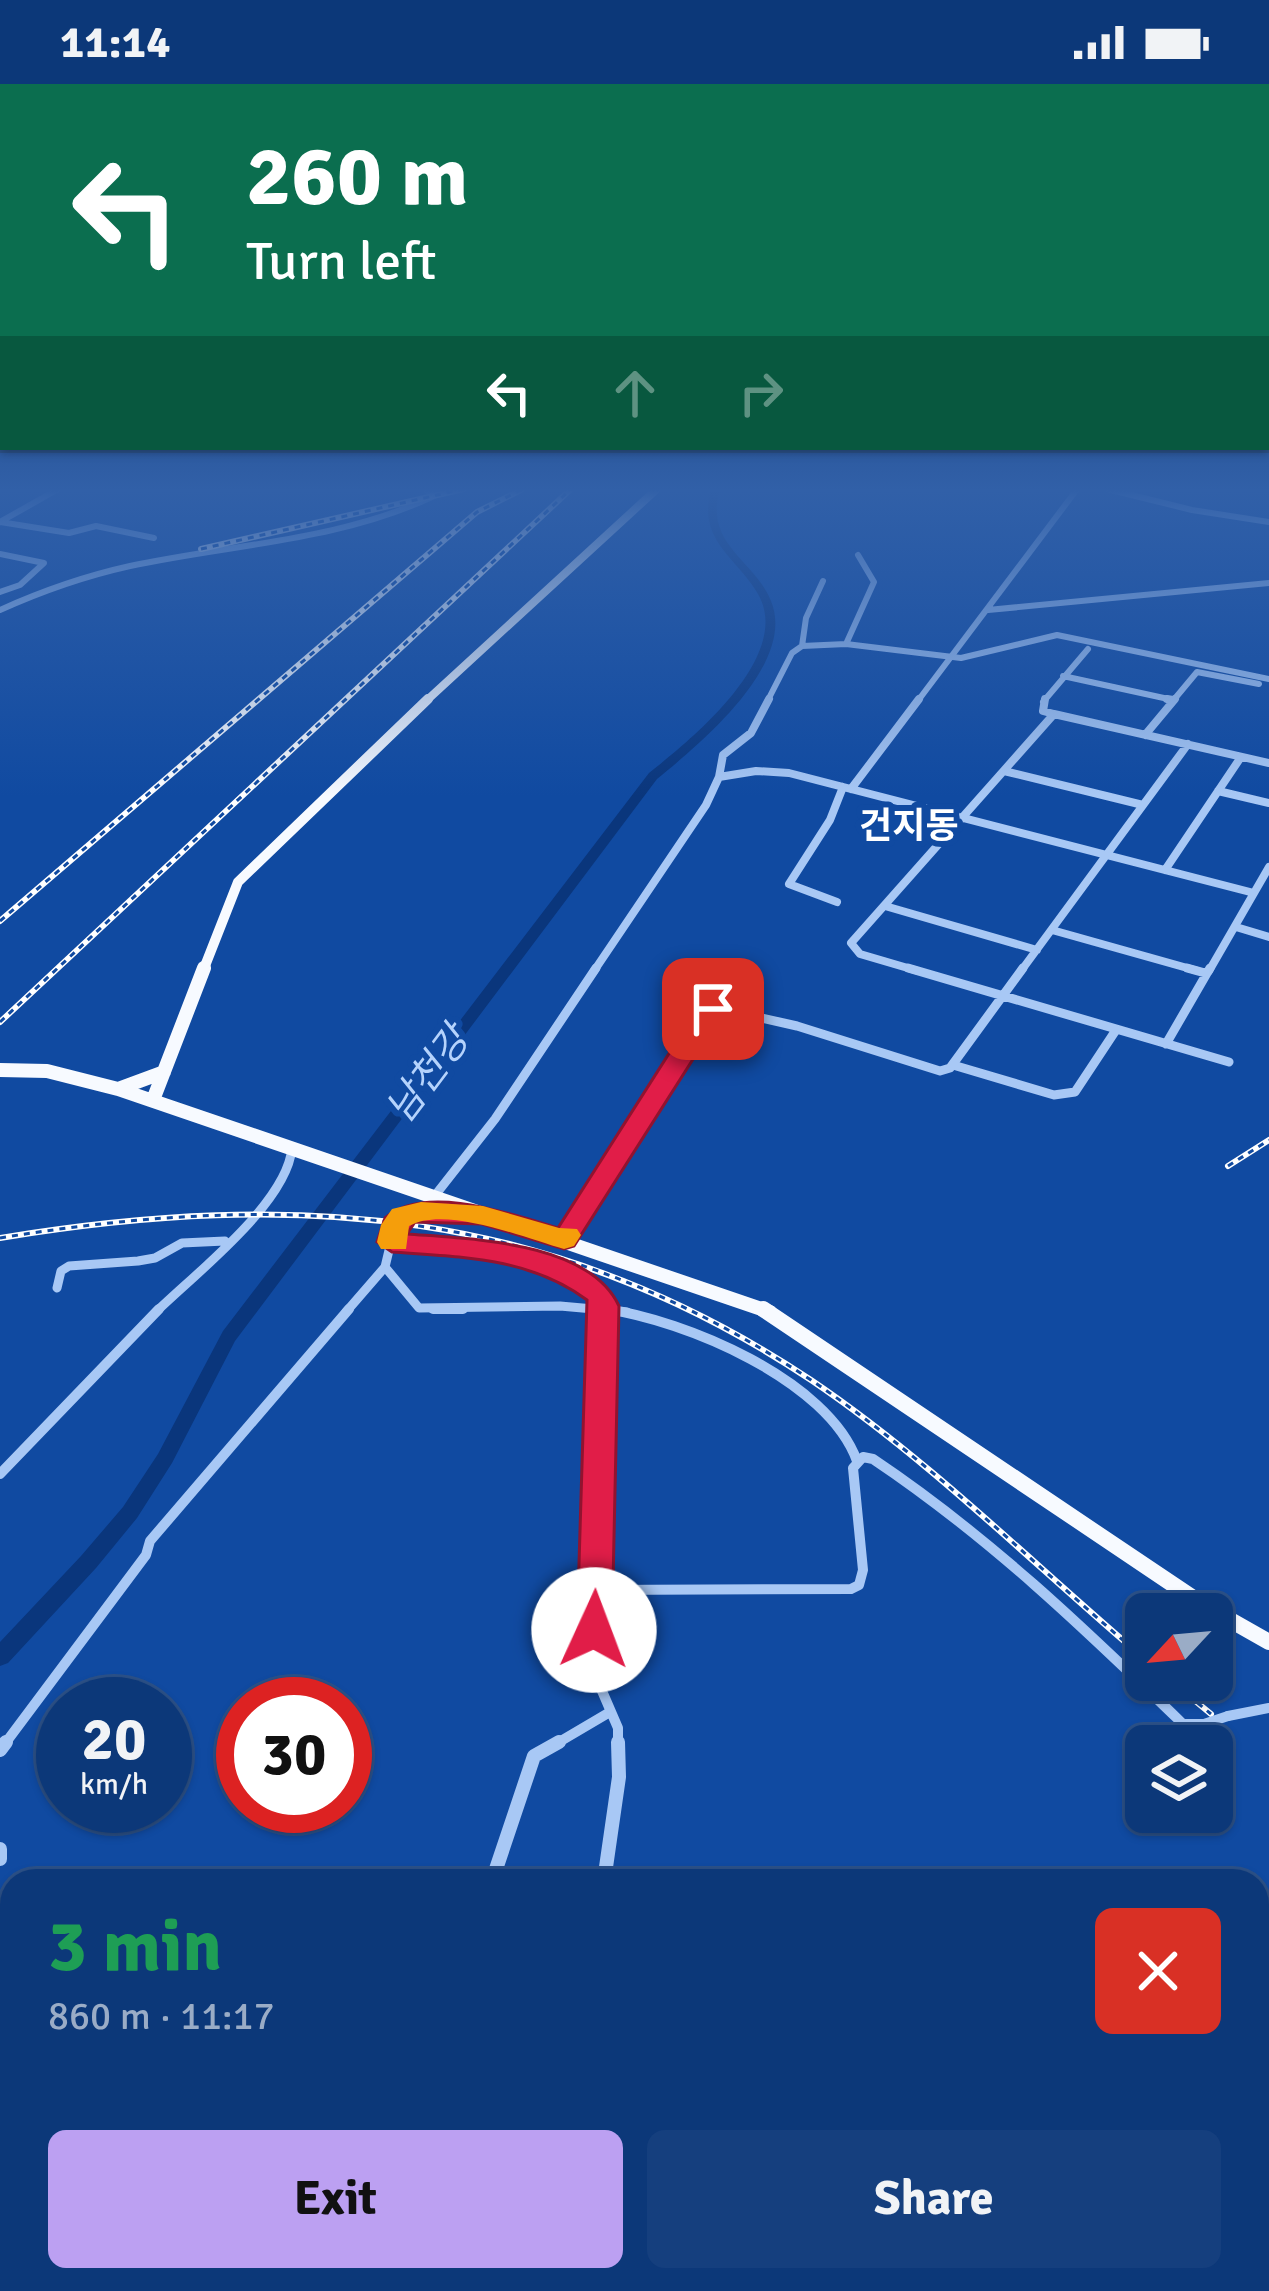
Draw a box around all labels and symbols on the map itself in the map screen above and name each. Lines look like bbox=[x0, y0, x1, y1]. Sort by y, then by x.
district label: 건지동 bbox=[859, 804, 959, 849]
pin bbox=[662, 958, 764, 1060]
water label: 남천강 bbox=[376, 1013, 482, 1132]
position arrow bbox=[531, 1567, 657, 1693]
north arrow bbox=[1125, 1593, 1233, 1701]
speed limit sign: 30 bbox=[216, 1677, 372, 1833]

